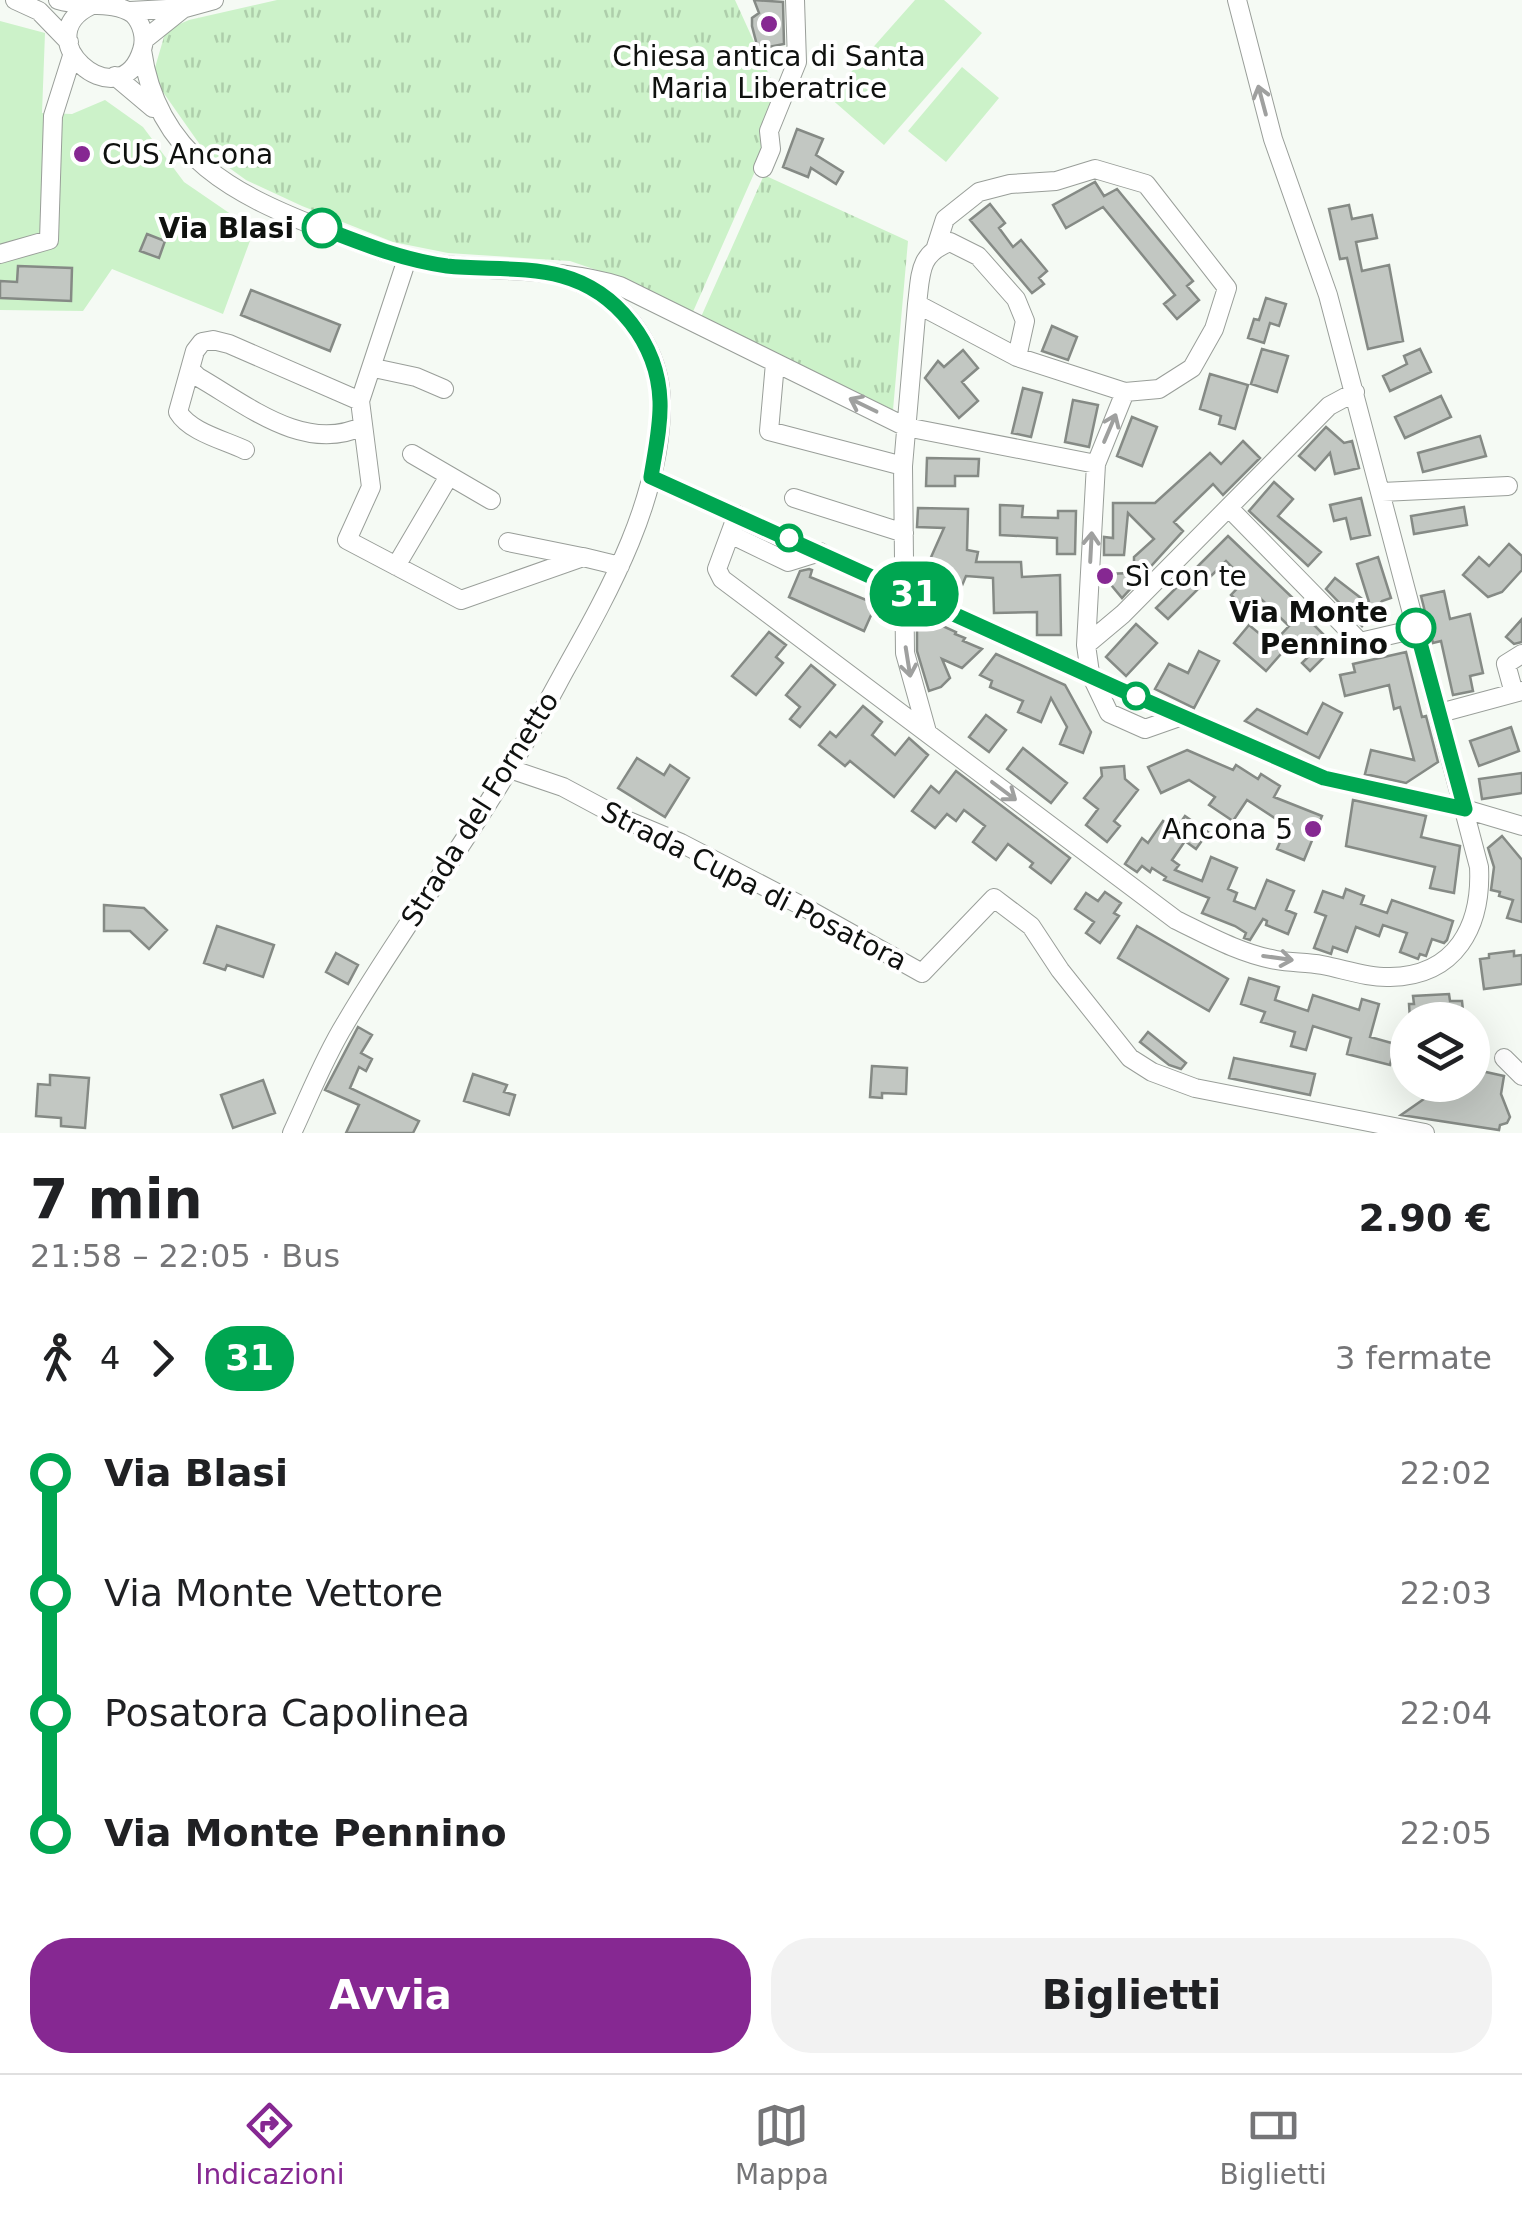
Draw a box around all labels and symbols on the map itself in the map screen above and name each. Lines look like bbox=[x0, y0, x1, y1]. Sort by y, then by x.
marker: Chiesa antica di Santa Maria Liberatrice bbox=[758, 13, 780, 35]
place label: Chiesa antica di Santa Maria Liberatrice bbox=[612, 40, 926, 105]
one-way arrow bbox=[1252, 85, 1270, 116]
place label: CUS Ancona bbox=[102, 138, 273, 171]
marker: CUS Ancona bbox=[71, 143, 93, 165]
marker: Via Blasi bbox=[303, 209, 341, 247]
place label: Via Blasi bbox=[158, 212, 294, 245]
one-way arrow bbox=[848, 395, 878, 414]
one-way arrow bbox=[1103, 413, 1121, 444]
unlabelled marker bbox=[776, 525, 802, 551]
one-way arrow bbox=[1082, 532, 1101, 564]
place label: Sì con te bbox=[1125, 560, 1247, 593]
line badge: 31 bbox=[869, 562, 959, 626]
marker: Sì con te bbox=[1094, 565, 1116, 587]
place label: Via Monte Pennino bbox=[1229, 596, 1388, 661]
marker: Via Monte Pennino bbox=[1397, 609, 1435, 647]
one-way arrow bbox=[899, 645, 917, 678]
unlabelled marker bbox=[1123, 683, 1149, 709]
street label: Strada del Fornetto bbox=[394, 686, 566, 932]
one-way arrow bbox=[990, 780, 1017, 801]
street label: Strada Cupa di Posatora bbox=[596, 794, 912, 978]
place label: Ancona 5 bbox=[1162, 813, 1293, 846]
marker: Ancona 5 bbox=[1302, 818, 1324, 840]
one-way arrow bbox=[1262, 950, 1294, 968]

